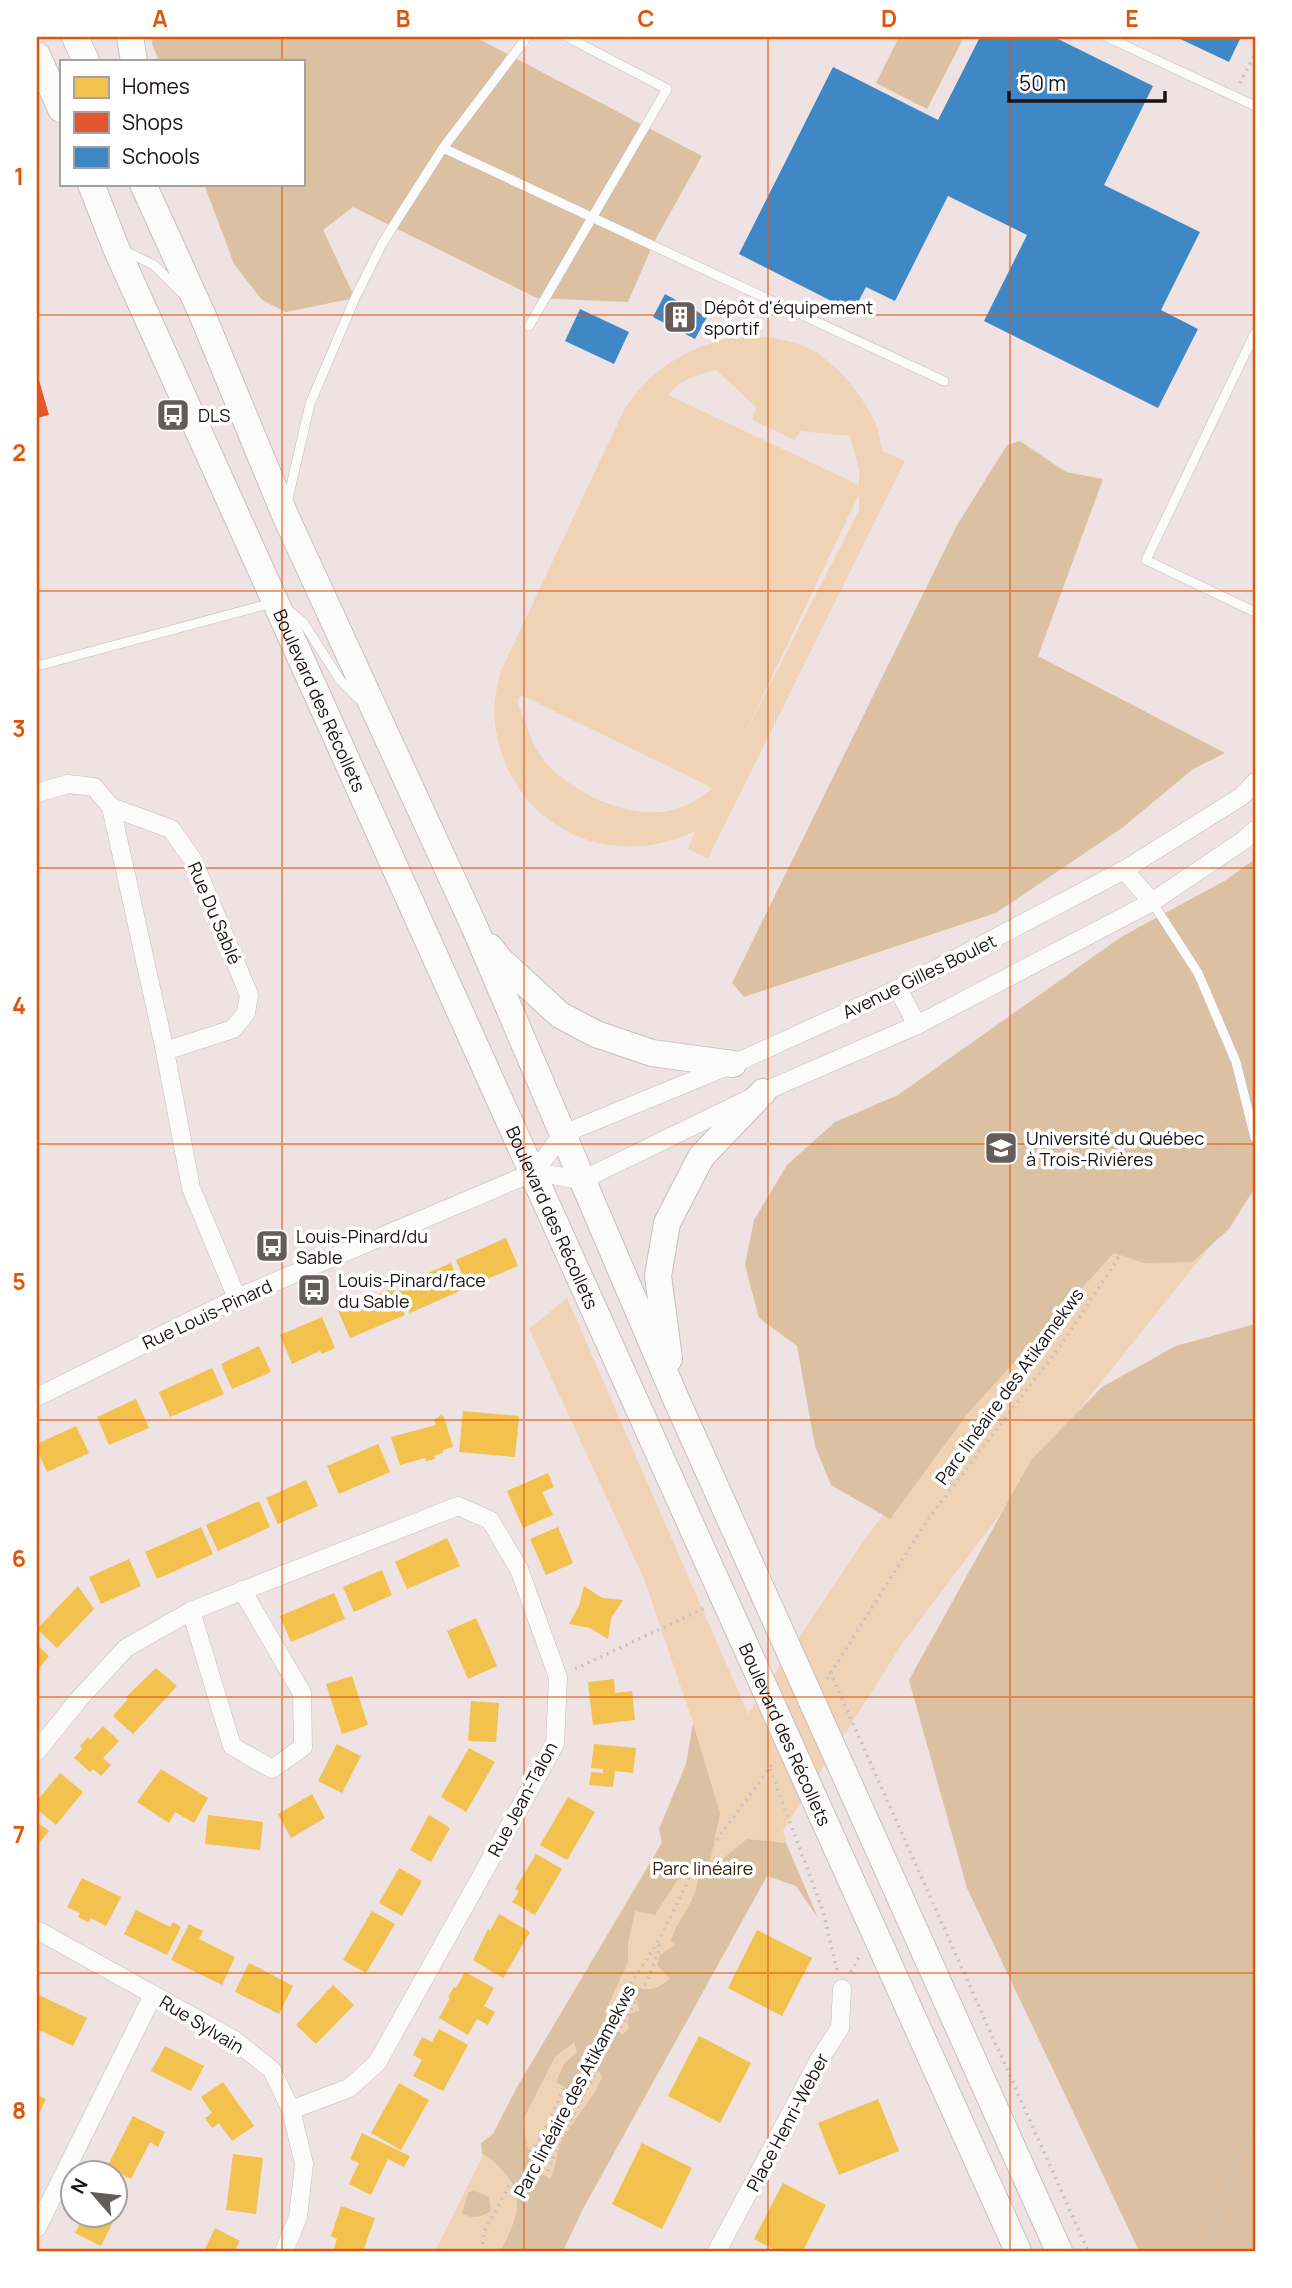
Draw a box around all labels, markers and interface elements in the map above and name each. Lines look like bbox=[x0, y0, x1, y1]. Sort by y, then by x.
text: A bbox=[152, 2, 168, 34]
text: B bbox=[396, 2, 410, 34]
text: C bbox=[638, 2, 655, 34]
text: D bbox=[881, 2, 897, 34]
text: E bbox=[1125, 2, 1139, 34]
legend bbox=[60, 60, 304, 186]
scale bar bbox=[1009, 60, 1164, 104]
text: 50 m bbox=[1019, 69, 1066, 97]
text: Homes bbox=[122, 72, 190, 100]
text: Shops bbox=[122, 108, 183, 136]
text: Schools bbox=[122, 142, 200, 170]
text: 1 bbox=[14, 160, 24, 192]
place label: Dépôt d'équipement sportif bbox=[704, 295, 873, 340]
building icon: Dépôt d'équipement sportif bbox=[661, 298, 699, 336]
bus stop icon: DLS bbox=[154, 396, 192, 434]
place label: DLS bbox=[198, 403, 230, 427]
text: 2 bbox=[12, 436, 26, 468]
street label: Boulevard des Récollets bbox=[268, 605, 371, 796]
text: 3 bbox=[12, 712, 26, 744]
street label: Rue Du Sablé bbox=[183, 858, 247, 968]
street label: Avenue Gilles Boulet bbox=[838, 928, 1000, 1024]
text: 4 bbox=[12, 989, 26, 1021]
street label: Boulevard des Récollets bbox=[501, 1122, 604, 1313]
place label: Université du Québec à Trois-Rivières bbox=[1026, 1126, 1204, 1171]
school or university icon: Université du Québec à Trois-Rivières bbox=[982, 1129, 1020, 1167]
place label: Louis-Pinard/du Sable bbox=[296, 1224, 428, 1269]
bus stop icon: Louis-Pinard/du Sable bbox=[253, 1227, 291, 1265]
text: 5 bbox=[12, 1265, 26, 1297]
place label: Louis-Pinard/face du Sable bbox=[338, 1268, 486, 1313]
bus stop icon: Louis-Pinard/face du Sable bbox=[295, 1271, 333, 1309]
street label: Rue Louis-Pinard bbox=[138, 1273, 276, 1355]
street label: Parc linéaire des Atikamekws bbox=[929, 1283, 1089, 1489]
text: 6 bbox=[12, 1542, 26, 1574]
street label: Boulevard des Récollets bbox=[734, 1639, 837, 1830]
street label: Rue Jean-Talon bbox=[482, 1737, 562, 1861]
text: 7 bbox=[13, 1818, 25, 1850]
park label: Parc linéaire bbox=[653, 1856, 753, 1880]
street label: Parc linéaire des Atikamekws bbox=[508, 1980, 640, 2202]
street label: Rue Sylvain bbox=[155, 1989, 249, 2059]
street label: Place Henri-Weber bbox=[740, 2048, 834, 2195]
text: 8 bbox=[12, 2094, 26, 2126]
north arrow bbox=[60, 2158, 130, 2228]
text: N bbox=[64, 2174, 94, 2198]

